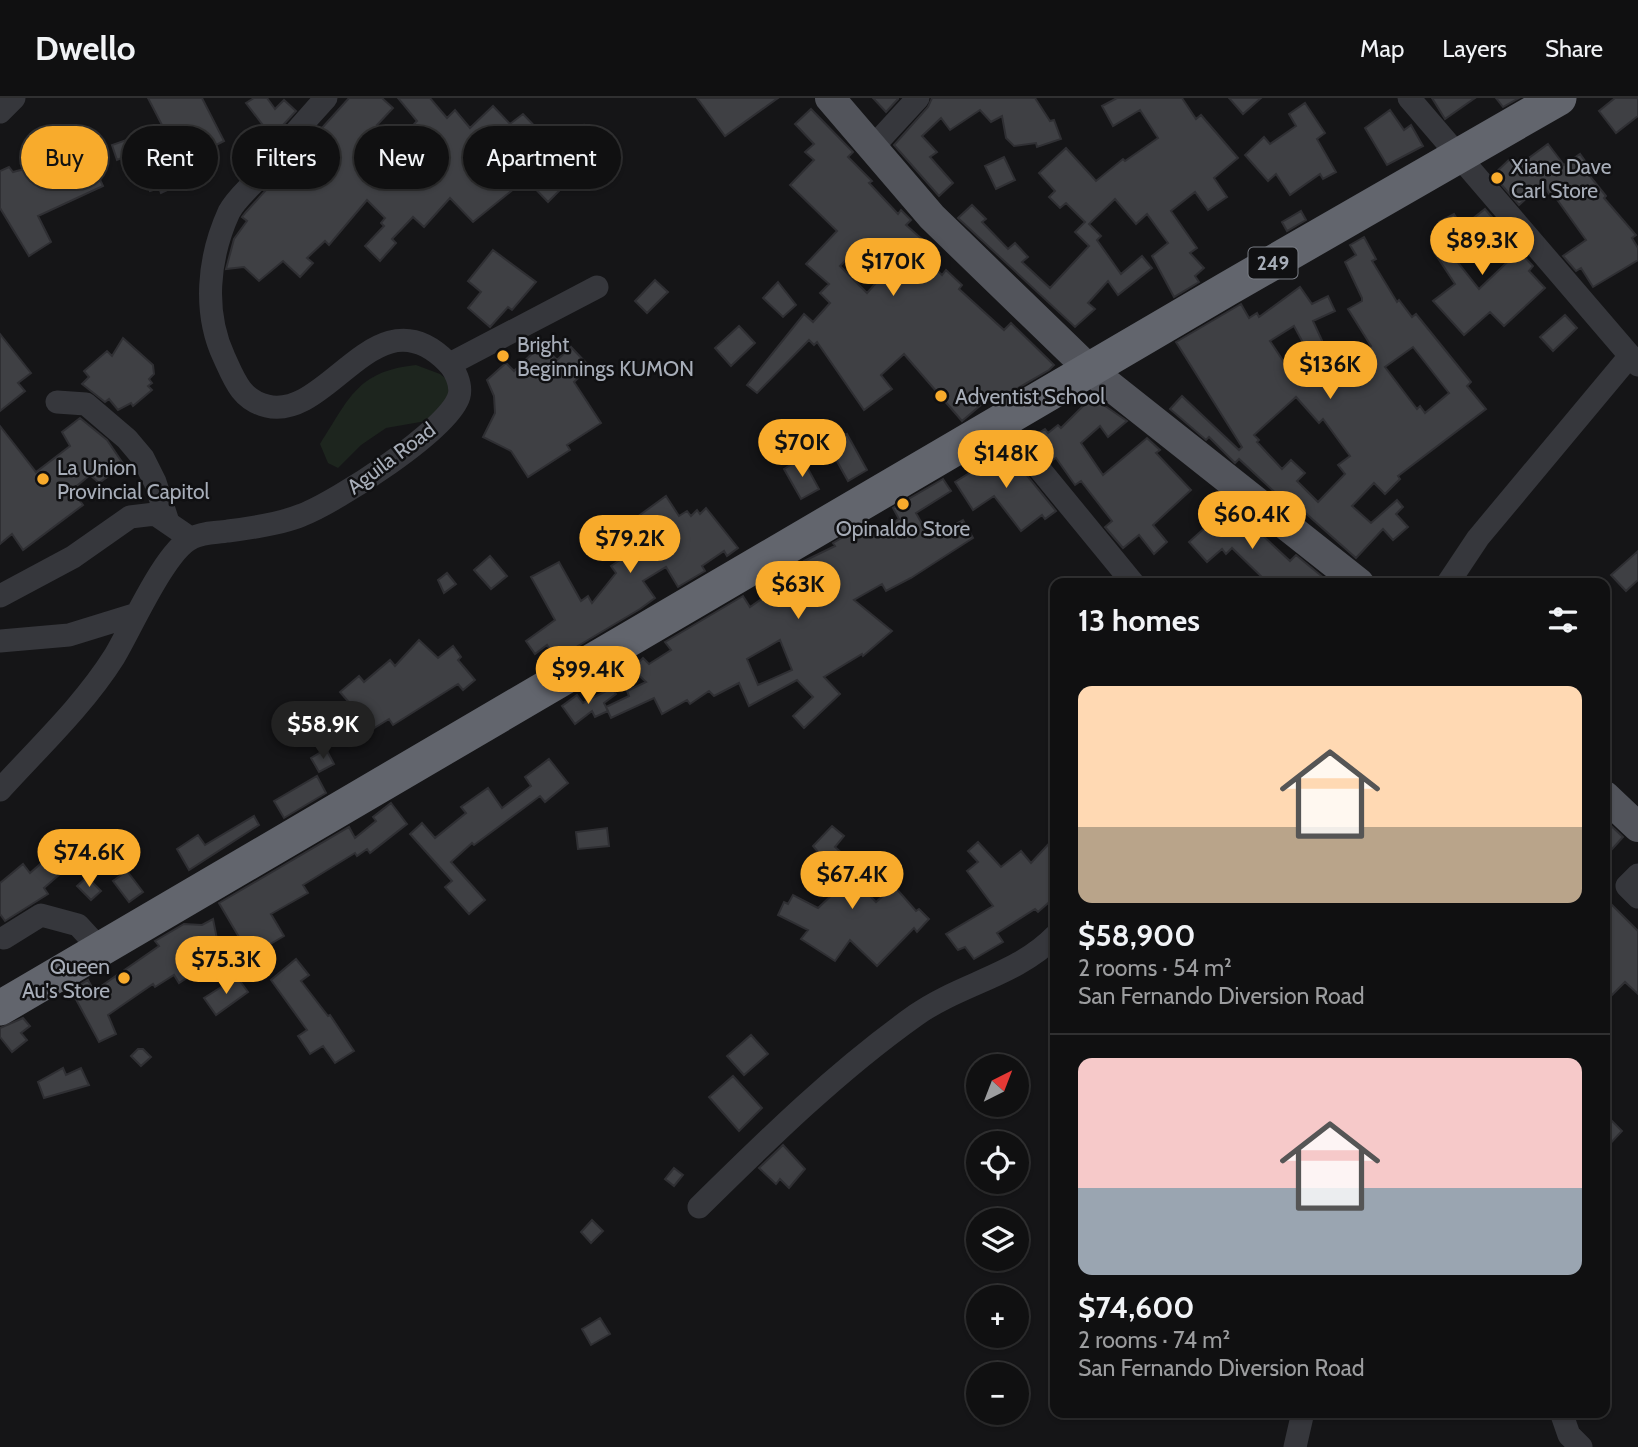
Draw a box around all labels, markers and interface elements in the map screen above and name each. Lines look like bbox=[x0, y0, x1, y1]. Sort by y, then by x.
text: Dwello bbox=[35, 28, 136, 68]
text: Map bbox=[1360, 34, 1404, 63]
text: Layers bbox=[1442, 34, 1507, 63]
text: Share bbox=[1545, 34, 1603, 63]
chip: Buy bbox=[21, 126, 108, 189]
chip: Rent bbox=[122, 126, 218, 189]
chip: Filters bbox=[232, 126, 340, 189]
chip: New bbox=[354, 126, 449, 189]
chip: Apartment bbox=[463, 126, 621, 189]
place label: Xiane Dave Carl Store bbox=[1511, 154, 1612, 203]
marker: Xiane Dave Carl Store bbox=[1489, 170, 1505, 186]
pin: $89.3K bbox=[1425, 218, 1539, 277]
text: $89.3K bbox=[1446, 226, 1518, 254]
pin: $170K bbox=[844, 238, 942, 298]
text: $170K bbox=[861, 247, 925, 275]
road number: 249 bbox=[1248, 248, 1298, 279]
place label: Bright Beginnings KUMON bbox=[517, 332, 694, 381]
pin: $136K bbox=[1281, 342, 1379, 401]
marker: Bright Beginnings KUMON bbox=[495, 348, 511, 364]
text: $136K bbox=[1299, 350, 1361, 378]
place label: Adventist School bbox=[955, 384, 1105, 409]
marker: Adventist School bbox=[933, 388, 949, 404]
street label: Aguila Road bbox=[342, 417, 440, 499]
pin: $70K bbox=[761, 420, 843, 479]
text: $70K bbox=[774, 428, 830, 456]
pin: $148K bbox=[957, 430, 1055, 490]
text: $148K bbox=[974, 439, 1038, 467]
place label: La Union Provincial Capitol bbox=[57, 455, 210, 504]
marker: La Union Provincial Capitol bbox=[35, 471, 51, 487]
pin: $60.4K bbox=[1195, 491, 1309, 551]
marker: Opinaldo Store bbox=[895, 496, 911, 512]
text: $60.4K bbox=[1214, 500, 1290, 528]
pin: $79.2K bbox=[573, 516, 687, 575]
place label: Opinaldo Store bbox=[836, 516, 970, 541]
text: $79.2K bbox=[595, 524, 665, 552]
pin: $63K bbox=[757, 561, 839, 621]
text: $63K bbox=[771, 570, 825, 598]
icon: filters bbox=[1544, 601, 1582, 639]
text: 13 homes bbox=[1078, 602, 1200, 639]
pin: $99.4K bbox=[531, 646, 645, 706]
text: $99.4K bbox=[552, 655, 624, 683]
pin: $58.9K bbox=[266, 702, 380, 761]
text: $58.9K bbox=[287, 710, 359, 738]
icon: home bbox=[1267, 731, 1393, 857]
pin: $74.6K bbox=[32, 830, 146, 889]
text: $74.6K bbox=[53, 838, 125, 866]
pin: $67.4K bbox=[795, 852, 909, 911]
text: $67.4K bbox=[816, 860, 888, 888]
text: $58,900 bbox=[1078, 917, 1195, 954]
pin: $75.3K bbox=[169, 936, 283, 996]
text: $75.3K bbox=[191, 945, 261, 973]
place label: Queen Au's Store bbox=[22, 954, 110, 1003]
text: 2 rooms · 54 m² bbox=[1078, 954, 1232, 982]
marker: Queen Au's Store bbox=[116, 970, 132, 986]
text: San Fernando Diversion Road bbox=[1078, 982, 1364, 1010]
north arrow bbox=[966, 1054, 1029, 1116]
map controls bbox=[966, 1054, 1029, 1425]
icon: home bbox=[1267, 1103, 1393, 1229]
button: locate bbox=[966, 1131, 1029, 1194]
button: layers bbox=[966, 1208, 1029, 1271]
button: + bbox=[966, 1285, 1029, 1348]
text: $74,600 bbox=[1078, 1289, 1195, 1326]
text: 2 rooms · 74 m² bbox=[1078, 1326, 1230, 1354]
text: San Fernando Diversion Road bbox=[1078, 1354, 1364, 1382]
button: − bbox=[966, 1362, 1029, 1425]

